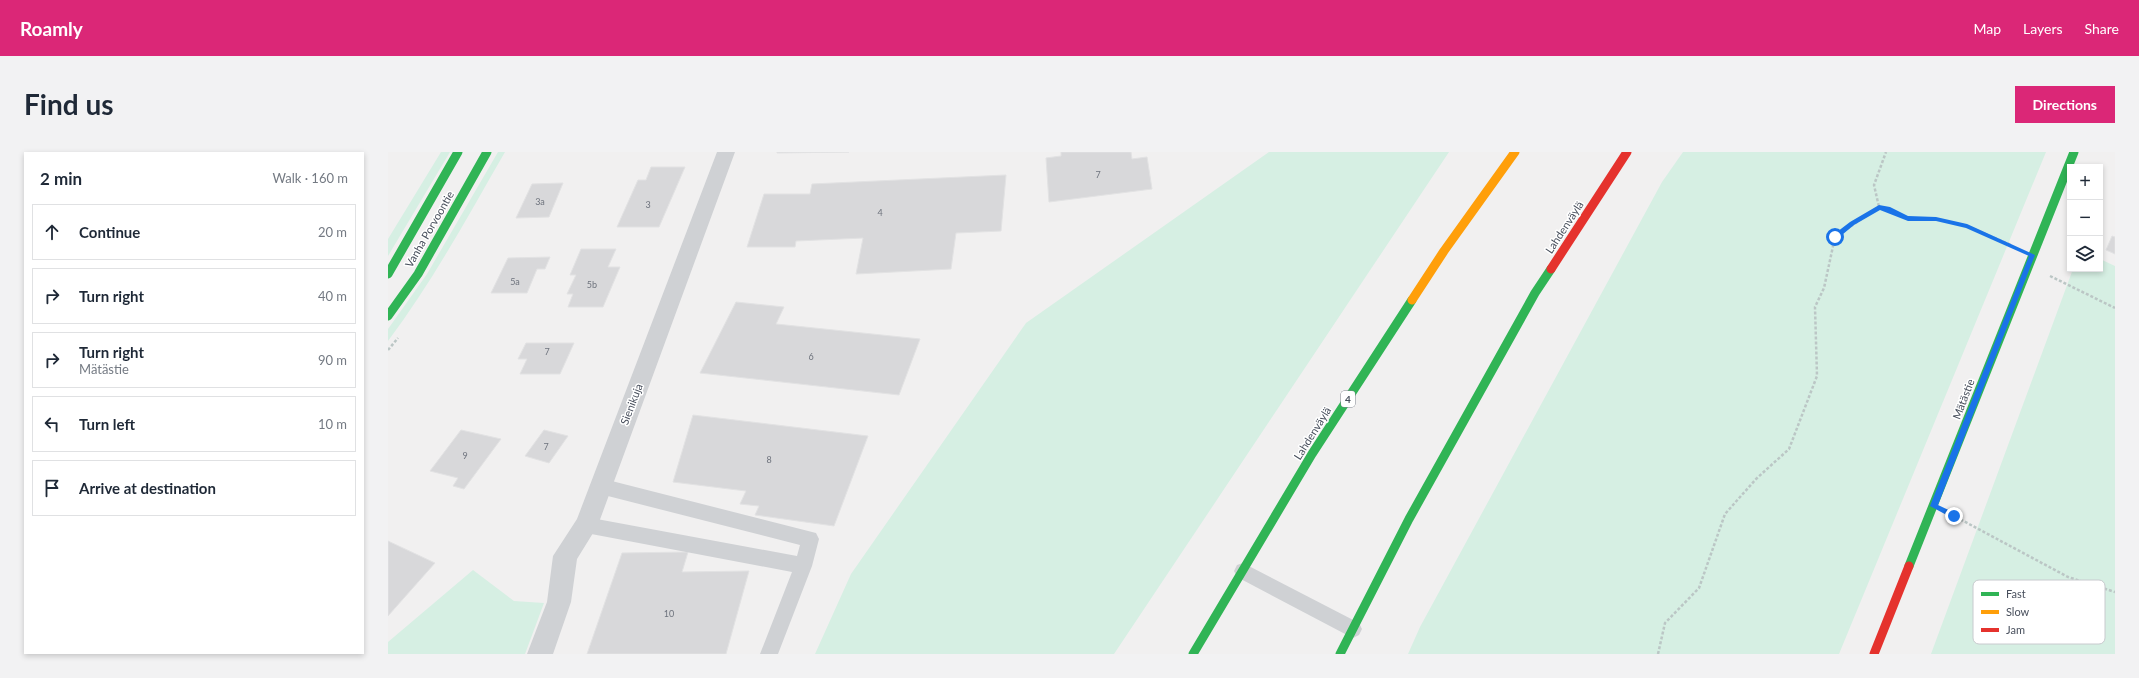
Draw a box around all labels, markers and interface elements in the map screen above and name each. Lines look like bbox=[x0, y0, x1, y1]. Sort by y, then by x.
text: Roamly bbox=[20, 17, 83, 40]
text: Map bbox=[1973, 20, 2001, 37]
text: Layers bbox=[2023, 20, 2063, 37]
text: Share bbox=[2085, 20, 2119, 37]
button: Directions bbox=[2015, 86, 2115, 123]
text: Find us bbox=[24, 87, 114, 121]
map controls bbox=[2067, 164, 2103, 272]
button: + bbox=[2067, 164, 2103, 200]
text: 2 min bbox=[40, 168, 82, 189]
house number: 7 bbox=[1095, 169, 1101, 180]
text: Walk · 160 m bbox=[272, 170, 348, 186]
street label: Vanha Porvoontie bbox=[402, 188, 456, 269]
house number: 3a bbox=[535, 196, 545, 207]
street label: Lahdenväylä bbox=[1542, 198, 1586, 256]
house number: 3 bbox=[645, 199, 651, 210]
button: − bbox=[2067, 200, 2103, 236]
house number: 4 bbox=[877, 207, 883, 218]
icon: ahead bbox=[41, 221, 63, 243]
text: Continue bbox=[79, 223, 140, 241]
text: 20 m bbox=[318, 224, 347, 240]
route start bbox=[1826, 228, 1844, 246]
button: layers bbox=[2067, 236, 2103, 272]
house number: 5a bbox=[510, 276, 520, 287]
house number: 5b bbox=[587, 279, 597, 290]
icon: right bbox=[41, 285, 63, 307]
text: Turn right bbox=[79, 287, 144, 305]
text: 40 m bbox=[318, 288, 347, 304]
text: Turn right bbox=[79, 343, 144, 361]
house number: 7 bbox=[544, 346, 550, 357]
icon: right bbox=[41, 349, 63, 371]
house number: 6 bbox=[808, 351, 814, 362]
text: 90 m bbox=[318, 352, 347, 368]
text: Mätästie bbox=[79, 361, 129, 377]
street label: Mätästie bbox=[1949, 377, 1977, 421]
street label: Sienikuja bbox=[617, 382, 645, 426]
road number: 4 bbox=[1341, 391, 1355, 407]
street label: Lahdenväylä bbox=[1291, 404, 1333, 462]
icon: left bbox=[41, 413, 63, 435]
text: Turn left bbox=[79, 415, 135, 433]
text: 10 m bbox=[318, 416, 347, 432]
house number: 7 bbox=[543, 441, 549, 452]
house number: 9 bbox=[462, 450, 468, 461]
house number: 8 bbox=[766, 454, 772, 465]
icon: arrive bbox=[41, 477, 63, 499]
text: Arrive at destination bbox=[79, 479, 216, 497]
route end bbox=[1945, 507, 1963, 525]
legend bbox=[1973, 580, 2105, 644]
text: Fast bbox=[2006, 587, 2026, 600]
text: Slow bbox=[2006, 605, 2030, 618]
house number: 10 bbox=[664, 608, 674, 619]
text: Jam bbox=[2006, 623, 2025, 636]

